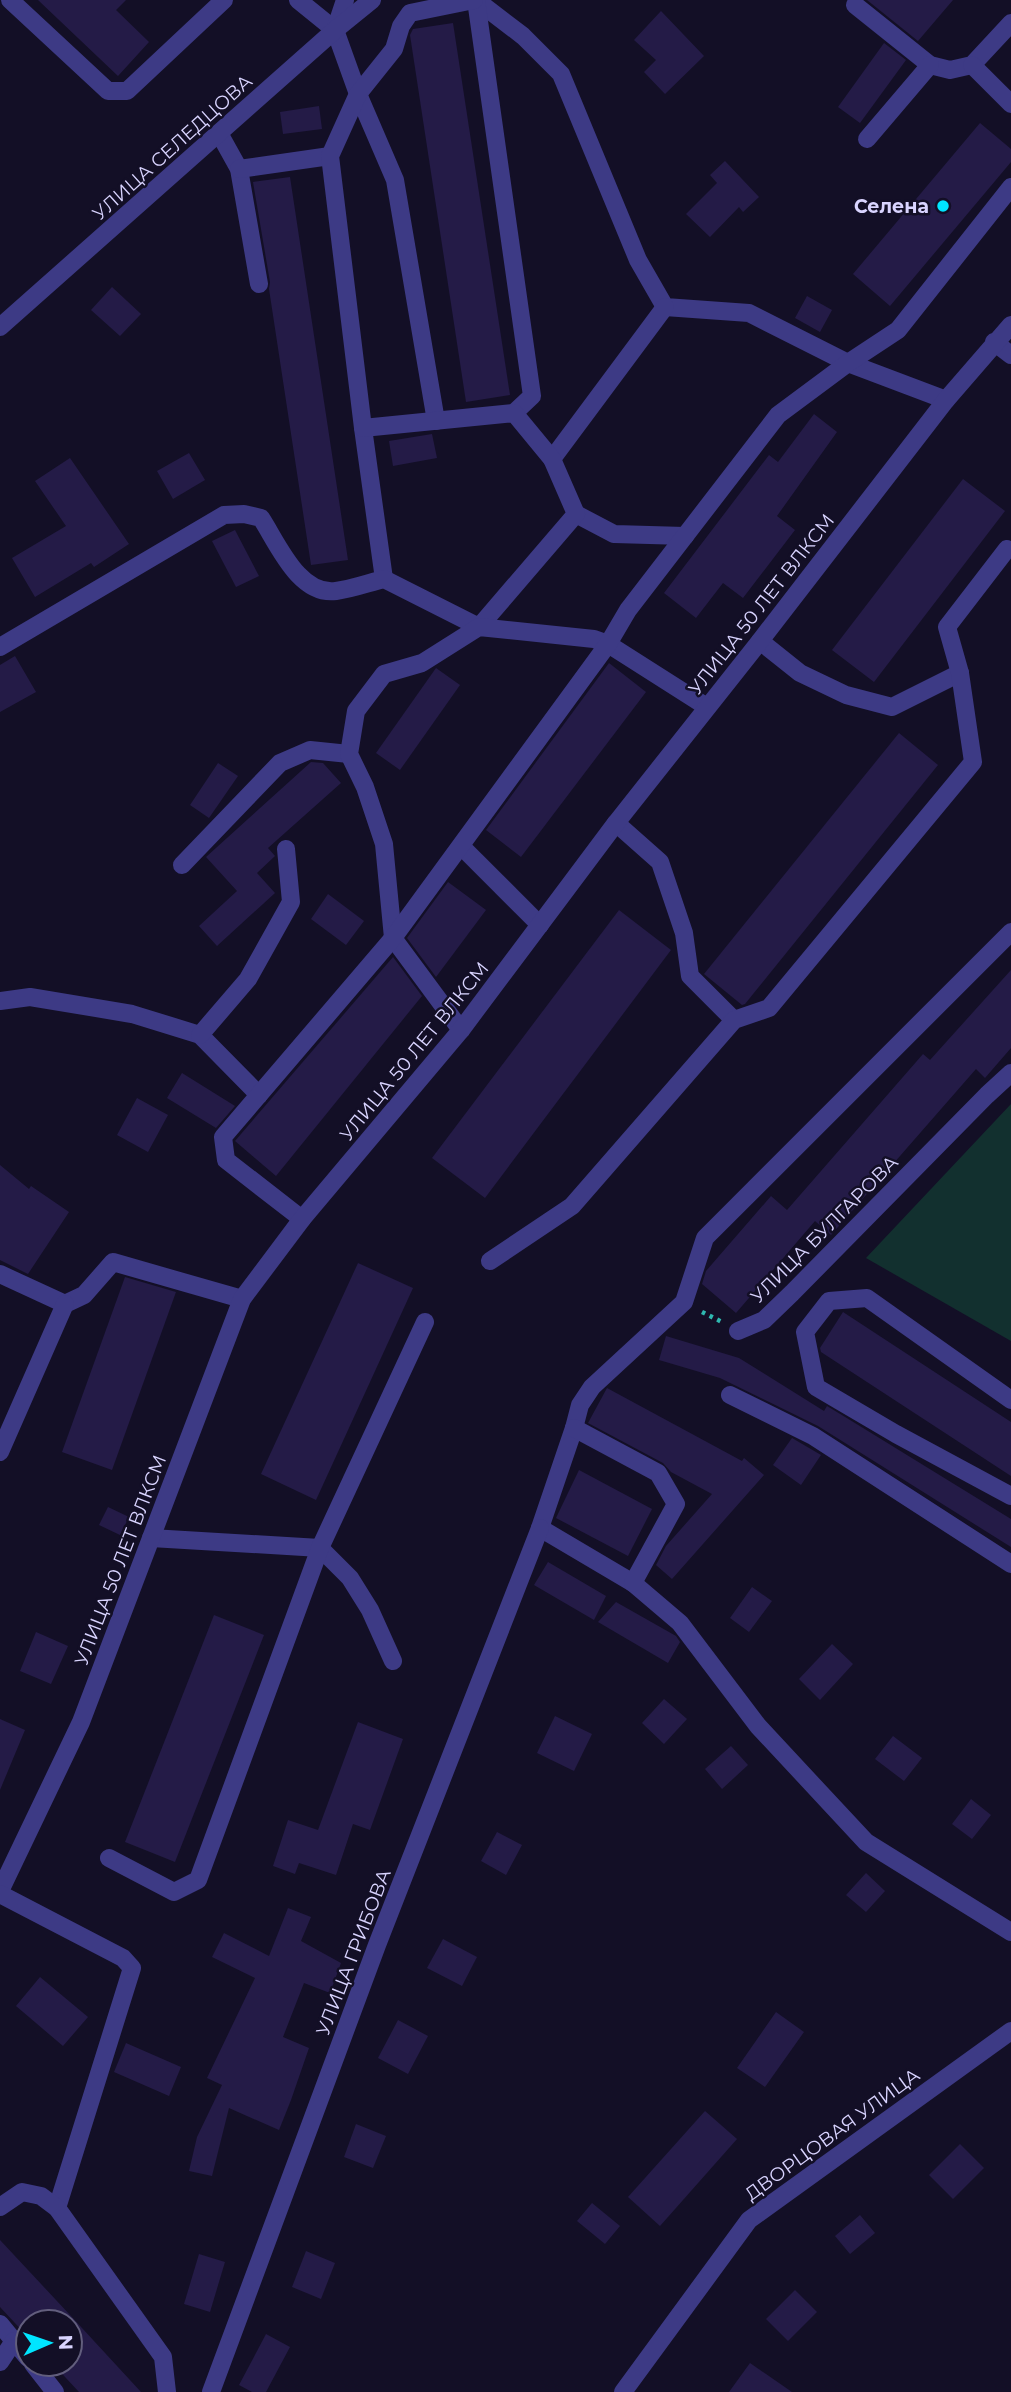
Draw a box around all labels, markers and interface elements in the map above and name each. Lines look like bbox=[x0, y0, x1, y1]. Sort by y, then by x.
street label: УЛИЦА СЕЛЕДЦОВА bbox=[88, 70, 257, 225]
place label: Селена bbox=[854, 195, 929, 218]
marker: Селена bbox=[935, 198, 951, 214]
street label: УЛИЦА 50 ЛЕТ ВЛКСМ bbox=[684, 509, 839, 699]
street label: УЛИЦА 50 ЛЕТ ВЛКСМ bbox=[335, 957, 494, 1145]
street label: УЛИЦА БУЛГАРОВА bbox=[746, 1151, 903, 1308]
street label: УЛИЦА 50 ЛЕТ ВЛКСМ bbox=[70, 1452, 171, 1669]
street label: УЛИЦА ГРИБОВА bbox=[311, 1866, 396, 2038]
street label: ДВОРЦОВАЯ УЛИЦА bbox=[741, 2063, 924, 2205]
north arrow bbox=[14, 2308, 84, 2378]
text: N bbox=[54, 2334, 77, 2351]

